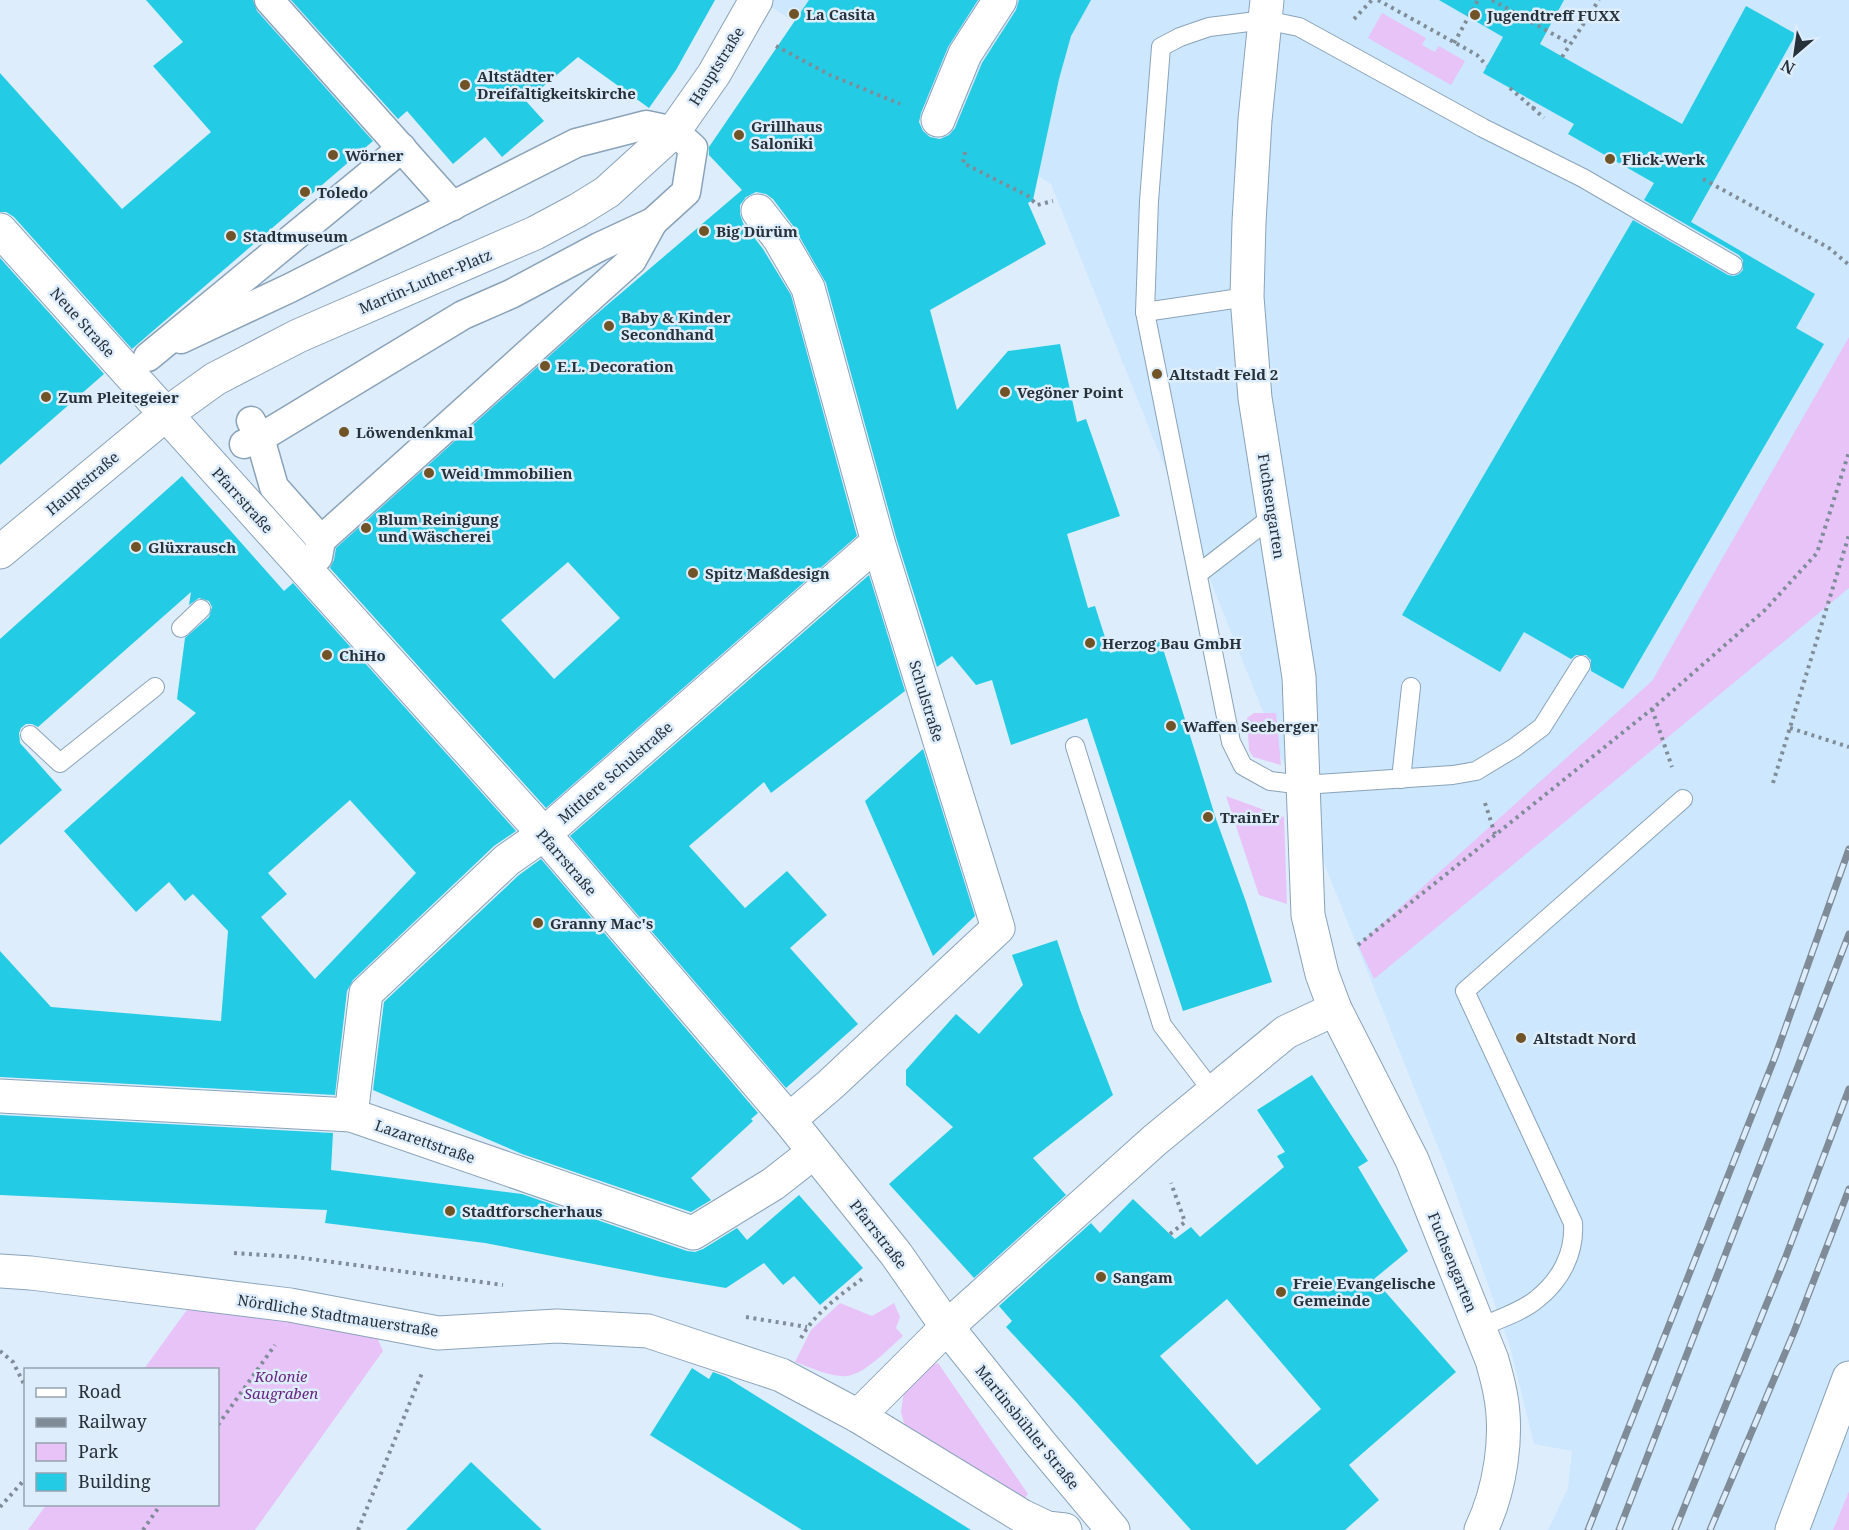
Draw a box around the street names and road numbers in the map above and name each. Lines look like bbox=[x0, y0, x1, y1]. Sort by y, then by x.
street label: Hauptstraße bbox=[684, 23, 748, 109]
street label: Martin-Luther-Platz bbox=[355, 244, 495, 318]
street label: Neue Straße bbox=[46, 283, 120, 361]
street label: Hauptstraße bbox=[41, 447, 123, 519]
street label: Fuchsengarten bbox=[1254, 452, 1290, 560]
street label: Pfarrstraße bbox=[208, 463, 278, 537]
street label: Schulstraße bbox=[905, 658, 949, 744]
street label: Mittlere Schulstraße bbox=[554, 717, 676, 827]
street label: Pfarrstraße bbox=[533, 824, 601, 900]
street label: Lazarettstraße bbox=[372, 1115, 478, 1167]
street label: Pfarrstraße bbox=[846, 1195, 912, 1273]
street label: Fuchsengarten bbox=[1424, 1209, 1482, 1315]
street label: Nördliche Stadtmauerstraße bbox=[236, 1289, 440, 1341]
street label: Martinsbühler Straße bbox=[972, 1361, 1084, 1493]

